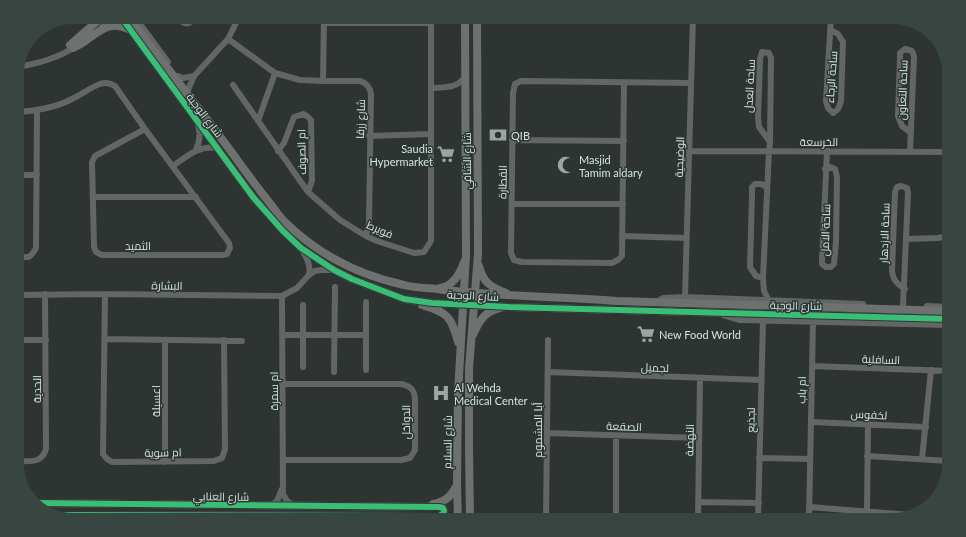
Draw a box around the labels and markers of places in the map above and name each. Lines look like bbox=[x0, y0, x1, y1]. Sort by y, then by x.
bank icon: QIB bbox=[488, 125, 508, 145]
place label: QIB bbox=[511, 129, 530, 142]
place label: Saudia Hypermarket bbox=[370, 142, 433, 168]
supermarket icon: Saudia Hypermarket bbox=[436, 144, 456, 164]
place label: Masjid Tamim aldary bbox=[579, 153, 643, 179]
mosque icon: Masjid Tamim aldary bbox=[556, 155, 576, 175]
supermarket icon: New Food World bbox=[636, 324, 656, 344]
place label: New Food World bbox=[659, 328, 741, 341]
place label: Al Wehda Medical Center bbox=[454, 381, 528, 407]
hospital icon: Al Wehda Medical Center bbox=[431, 383, 451, 403]

